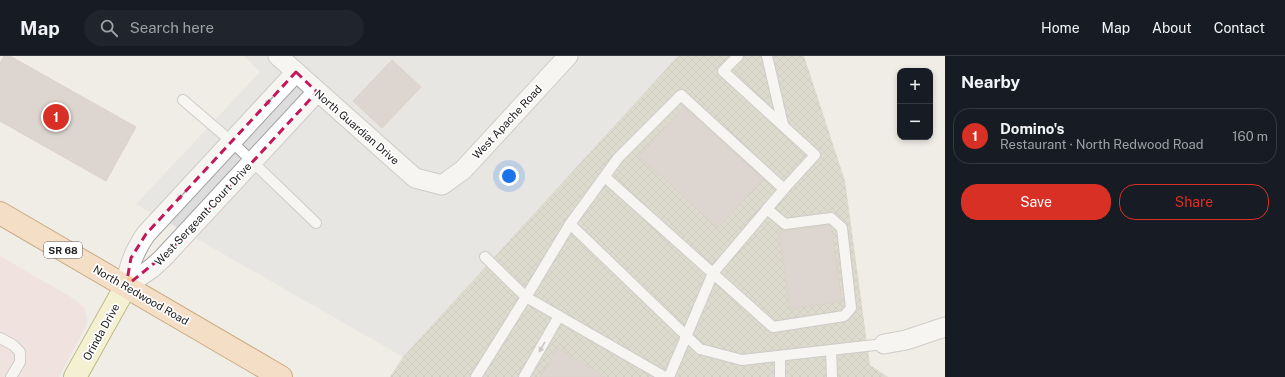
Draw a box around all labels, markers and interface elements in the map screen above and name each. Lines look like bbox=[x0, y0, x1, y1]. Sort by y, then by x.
search box bbox=[84, 10, 364, 46]
text: Map bbox=[20, 17, 60, 39]
icon: search bbox=[98, 17, 120, 39]
text: Search here bbox=[130, 19, 214, 36]
text: Home bbox=[1041, 20, 1080, 36]
text: Map bbox=[1102, 20, 1130, 36]
text: About bbox=[1152, 20, 1192, 36]
text: Contact bbox=[1214, 20, 1265, 36]
map controls bbox=[897, 68, 933, 140]
button: + bbox=[897, 68, 933, 104]
text: Nearby bbox=[961, 72, 1020, 92]
street label: West Apache Road bbox=[470, 83, 544, 161]
street label: North Guardian Drive bbox=[313, 87, 401, 167]
one-way arrow bbox=[265, 96, 274, 106]
pin: 1 bbox=[43, 102, 69, 132]
button: − bbox=[897, 104, 933, 140]
text: Domino's bbox=[1000, 120, 1064, 137]
text: 1 bbox=[972, 129, 978, 144]
text: 160 m bbox=[1232, 129, 1268, 144]
text: Restaurant · North Redwood Road bbox=[1000, 137, 1203, 152]
street label: West Sergeant Court Drive bbox=[152, 160, 254, 268]
your location bbox=[499, 166, 519, 186]
button: Save bbox=[961, 184, 1111, 220]
button: Share bbox=[1119, 184, 1269, 220]
one-way arrow bbox=[176, 191, 186, 201]
road number: SR 68 bbox=[44, 242, 82, 258]
street label: North Redwood Road bbox=[91, 263, 191, 327]
street label: Orinda Drive bbox=[80, 301, 122, 363]
one-way arrow bbox=[538, 341, 545, 352]

